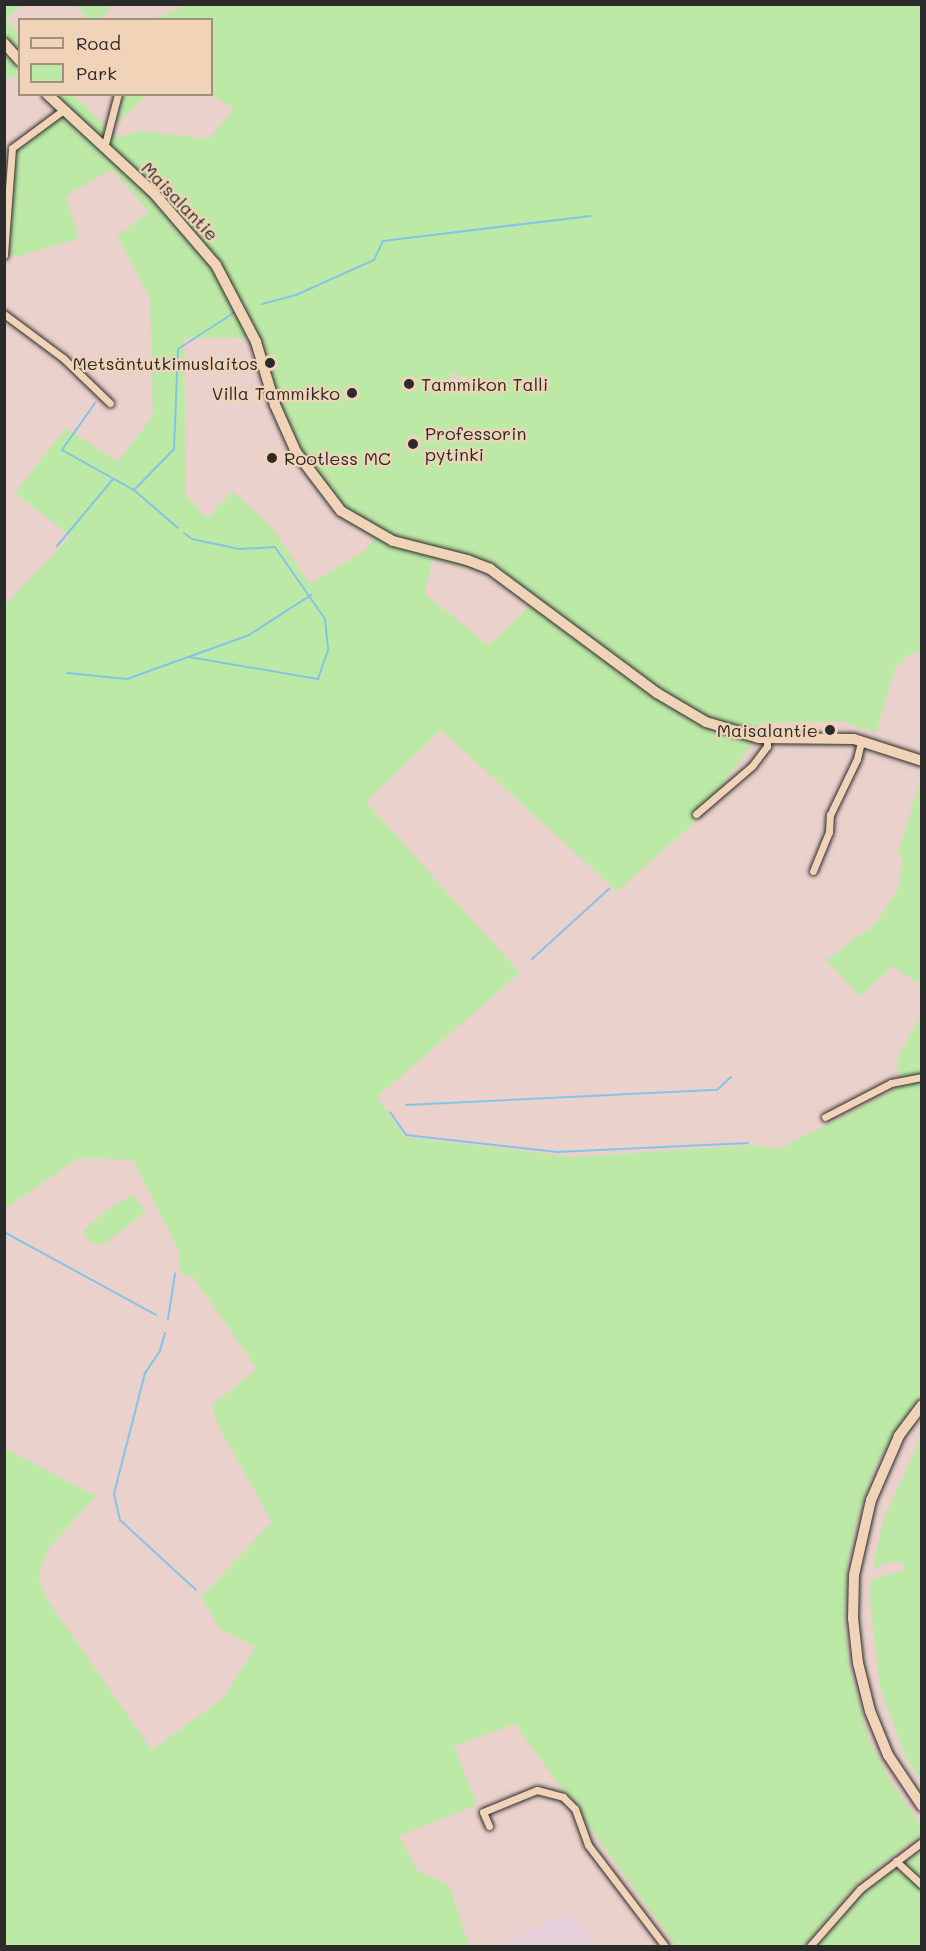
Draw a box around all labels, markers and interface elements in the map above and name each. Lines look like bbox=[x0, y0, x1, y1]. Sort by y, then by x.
legend bbox=[18, 18, 213, 96]
text: Road bbox=[76, 31, 121, 55]
text: Park bbox=[76, 61, 117, 85]
street label: Maisalantie bbox=[137, 157, 223, 245]
place label: Metsäntutkimuslaitos bbox=[72, 352, 258, 374]
marker: Metsäntutkimuslaitos bbox=[263, 356, 277, 370]
place label: Tammikon Talli bbox=[421, 373, 548, 395]
marker: Tammikon Talli bbox=[402, 377, 416, 391]
place label: Villa Tammikko bbox=[212, 382, 340, 404]
marker: Villa Tammikko bbox=[345, 386, 359, 400]
place label: Professorin pytinki bbox=[425, 423, 527, 466]
marker: Professorin pytinki bbox=[406, 437, 420, 451]
place label: Rootless MC bbox=[284, 447, 391, 469]
marker: Rootless MC bbox=[265, 451, 279, 465]
place label: Maisalantie bbox=[717, 719, 818, 741]
marker: Maisalantie bbox=[823, 723, 837, 737]

